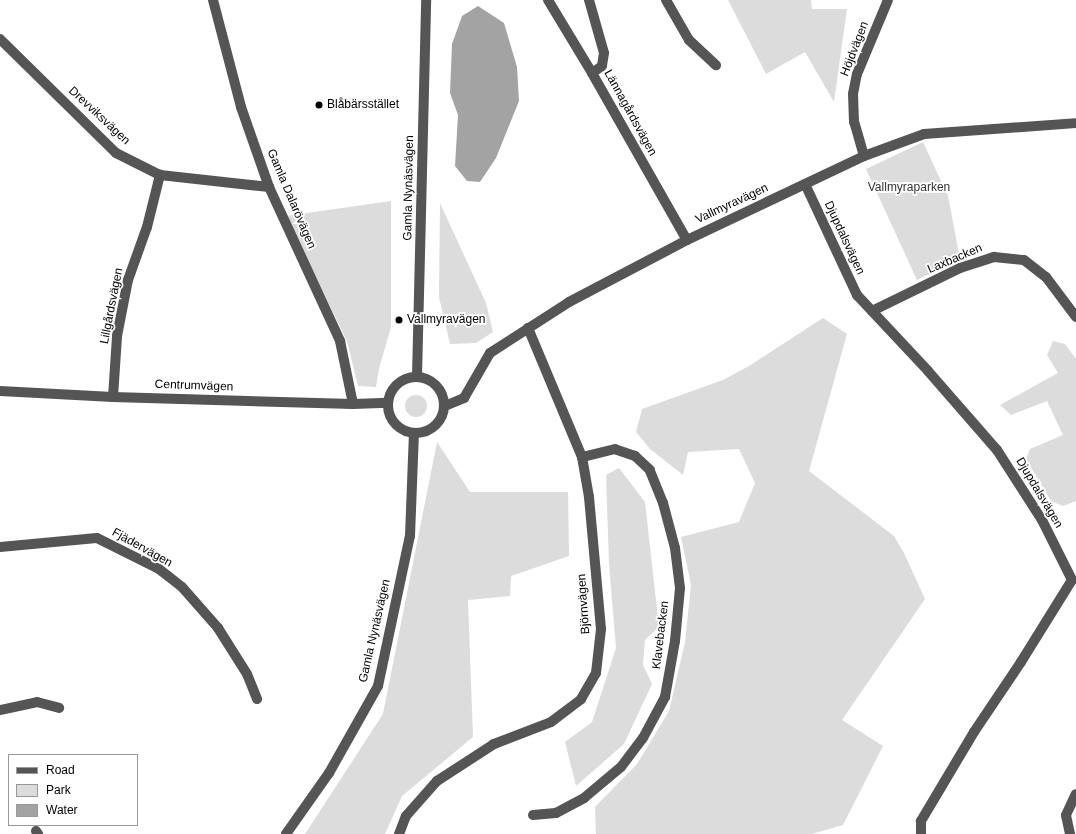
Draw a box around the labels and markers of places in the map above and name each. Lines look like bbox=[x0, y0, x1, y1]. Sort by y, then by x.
place label: Blåbärsstället bbox=[327, 98, 399, 112]
marker: Blåbärsstället bbox=[314, 100, 324, 110]
place label: Vallmyravägen bbox=[407, 313, 485, 327]
marker: Vallmyravägen bbox=[394, 315, 404, 325]

